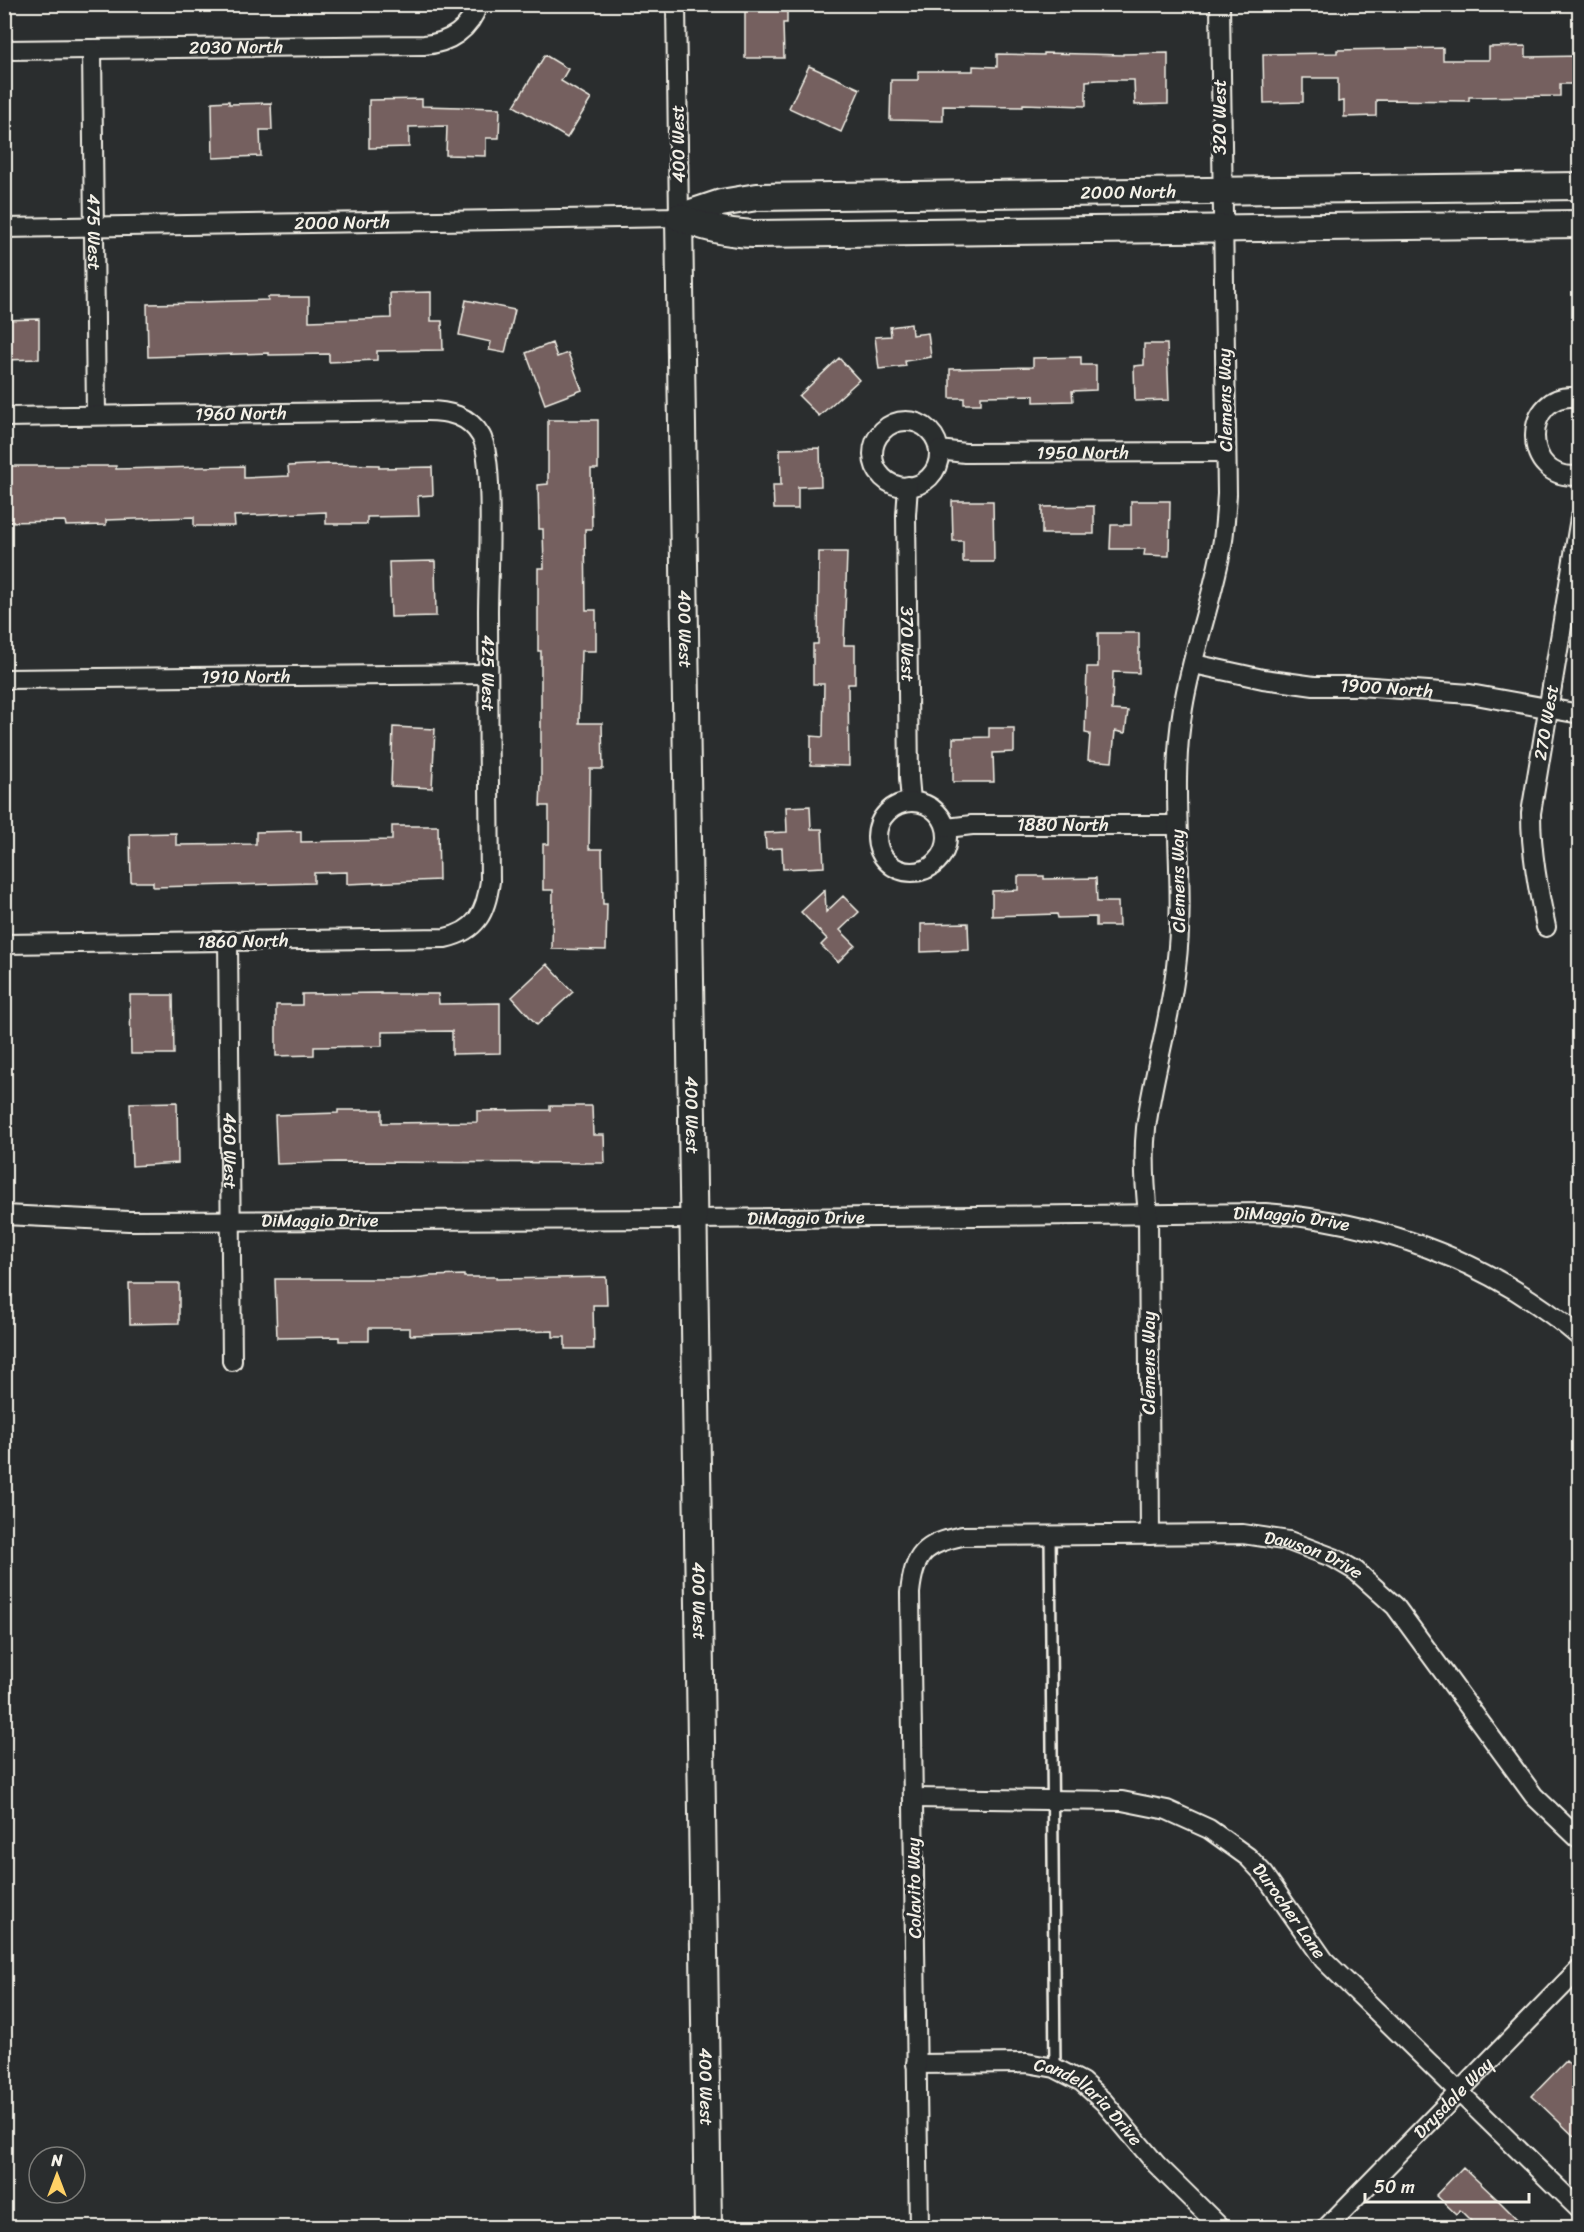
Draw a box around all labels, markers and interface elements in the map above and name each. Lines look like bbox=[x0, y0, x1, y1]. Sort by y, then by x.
street label: 2030 North bbox=[189, 31, 283, 64]
street label: 320 West bbox=[1204, 79, 1236, 155]
street label: 400 West bbox=[661, 105, 695, 183]
street label: 2000 North bbox=[1080, 175, 1176, 209]
street label: 475 West bbox=[78, 194, 110, 271]
street label: 2000 North bbox=[294, 206, 390, 239]
street label: Clemens Way bbox=[1208, 347, 1242, 452]
street label: 1960 North bbox=[195, 397, 287, 430]
street label: 1950 North bbox=[1037, 436, 1129, 469]
street label: 400 West bbox=[668, 590, 702, 668]
street label: 370 West bbox=[891, 606, 924, 682]
street label: 425 West bbox=[472, 635, 504, 712]
street label: 1910 North bbox=[201, 660, 291, 693]
street label: 1900 North bbox=[1341, 670, 1434, 707]
street label: 270 West bbox=[1524, 682, 1568, 763]
street label: 1880 North bbox=[1017, 809, 1109, 841]
street label: Clemens Way bbox=[1161, 828, 1195, 933]
street label: 1860 North bbox=[197, 924, 289, 958]
street label: 400 West bbox=[675, 1076, 709, 1154]
street label: 460 West bbox=[214, 1112, 246, 1190]
street label: DiMaggio Drive bbox=[1233, 1197, 1353, 1241]
street label: DiMaggio Drive bbox=[747, 1201, 865, 1234]
street label: DiMaggio Drive bbox=[261, 1204, 379, 1237]
street label: Clemens Way bbox=[1133, 1311, 1165, 1415]
street label: Dawson Drive bbox=[1262, 1521, 1371, 1587]
street label: 400 West bbox=[682, 1562, 716, 1640]
street label: Colavito Way bbox=[897, 1836, 931, 1939]
street label: Durocher Lane bbox=[1244, 1855, 1335, 1966]
street label: 400 West bbox=[689, 2048, 723, 2126]
street label: Candellaria Drive bbox=[1032, 2049, 1151, 2154]
street label: Drysdale Way bbox=[1405, 2049, 1502, 2146]
north arrow bbox=[27, 2145, 87, 2205]
text: N bbox=[50, 2146, 63, 2175]
scale bar bbox=[1365, 2166, 1528, 2204]
text: 50 m bbox=[1374, 2171, 1415, 2203]

